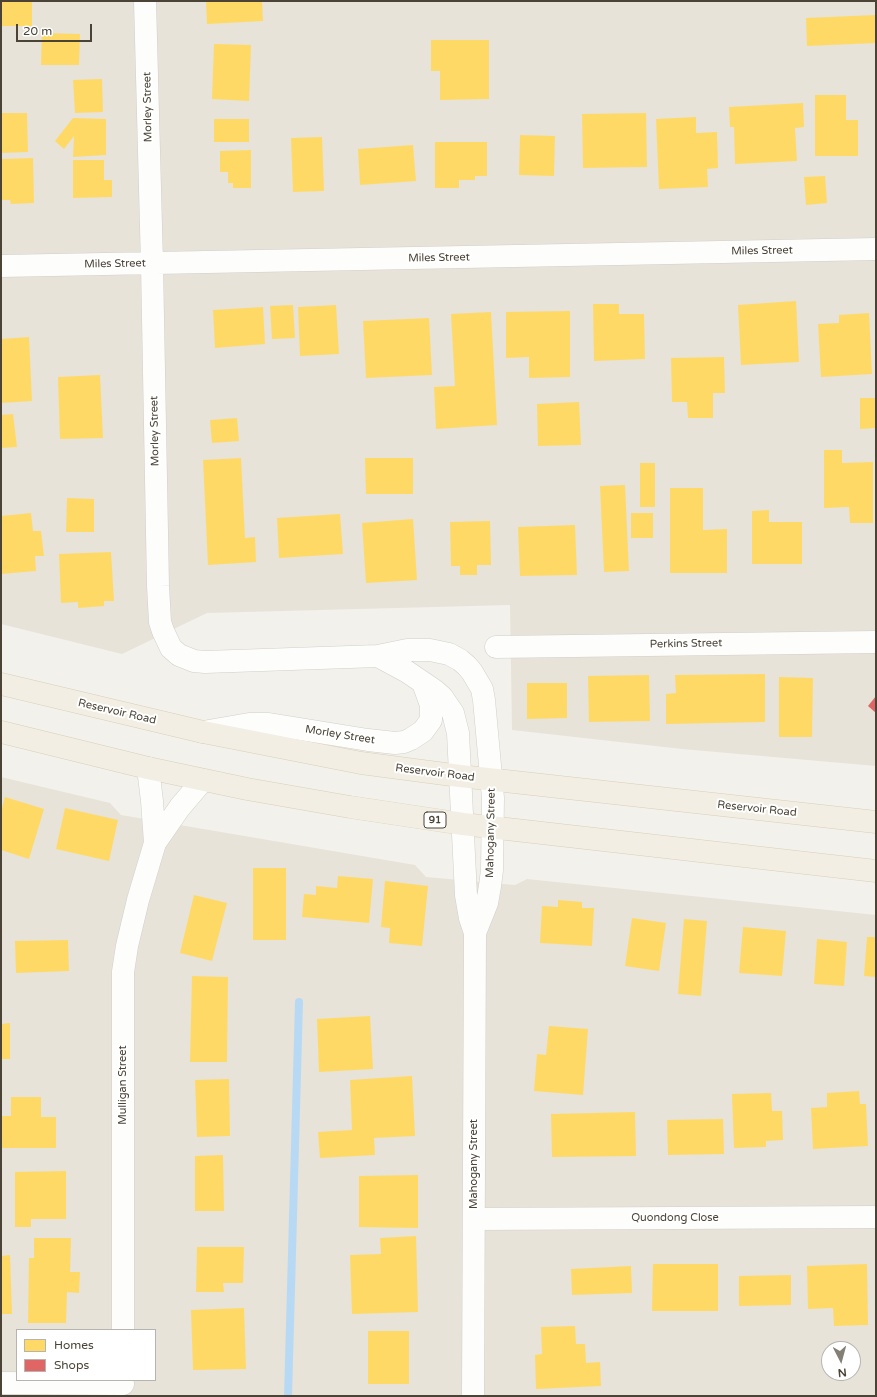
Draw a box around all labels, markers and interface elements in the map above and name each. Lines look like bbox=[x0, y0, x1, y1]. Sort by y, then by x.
scale bar bbox=[18, 16, 94, 42]
text: 20 m bbox=[23, 24, 52, 38]
street label: Morley Street bbox=[141, 72, 155, 142]
street label: Miles Street bbox=[731, 244, 793, 258]
street label: Miles Street bbox=[408, 251, 470, 265]
street label: Miles Street bbox=[84, 257, 146, 271]
street label: Morley Street bbox=[148, 396, 162, 466]
street label: Perkins Street bbox=[650, 637, 722, 651]
street label: Reservoir Road bbox=[77, 697, 157, 727]
street label: Morley Street bbox=[304, 723, 376, 747]
street label: Reservoir Road bbox=[395, 762, 475, 784]
street label: Mahogany Street bbox=[484, 788, 498, 878]
street label: Reservoir Road bbox=[717, 798, 797, 820]
road number: 91 bbox=[424, 812, 446, 828]
street label: Mulligan Street bbox=[116, 1045, 130, 1125]
street label: Mahogany Street bbox=[467, 1119, 481, 1209]
street label: Quondong Close bbox=[631, 1211, 719, 1225]
legend bbox=[16, 1329, 156, 1381]
text: Homes bbox=[54, 1338, 94, 1352]
north arrow bbox=[821, 1341, 861, 1381]
text: Shops bbox=[54, 1358, 89, 1372]
text: N bbox=[837, 1366, 847, 1379]

